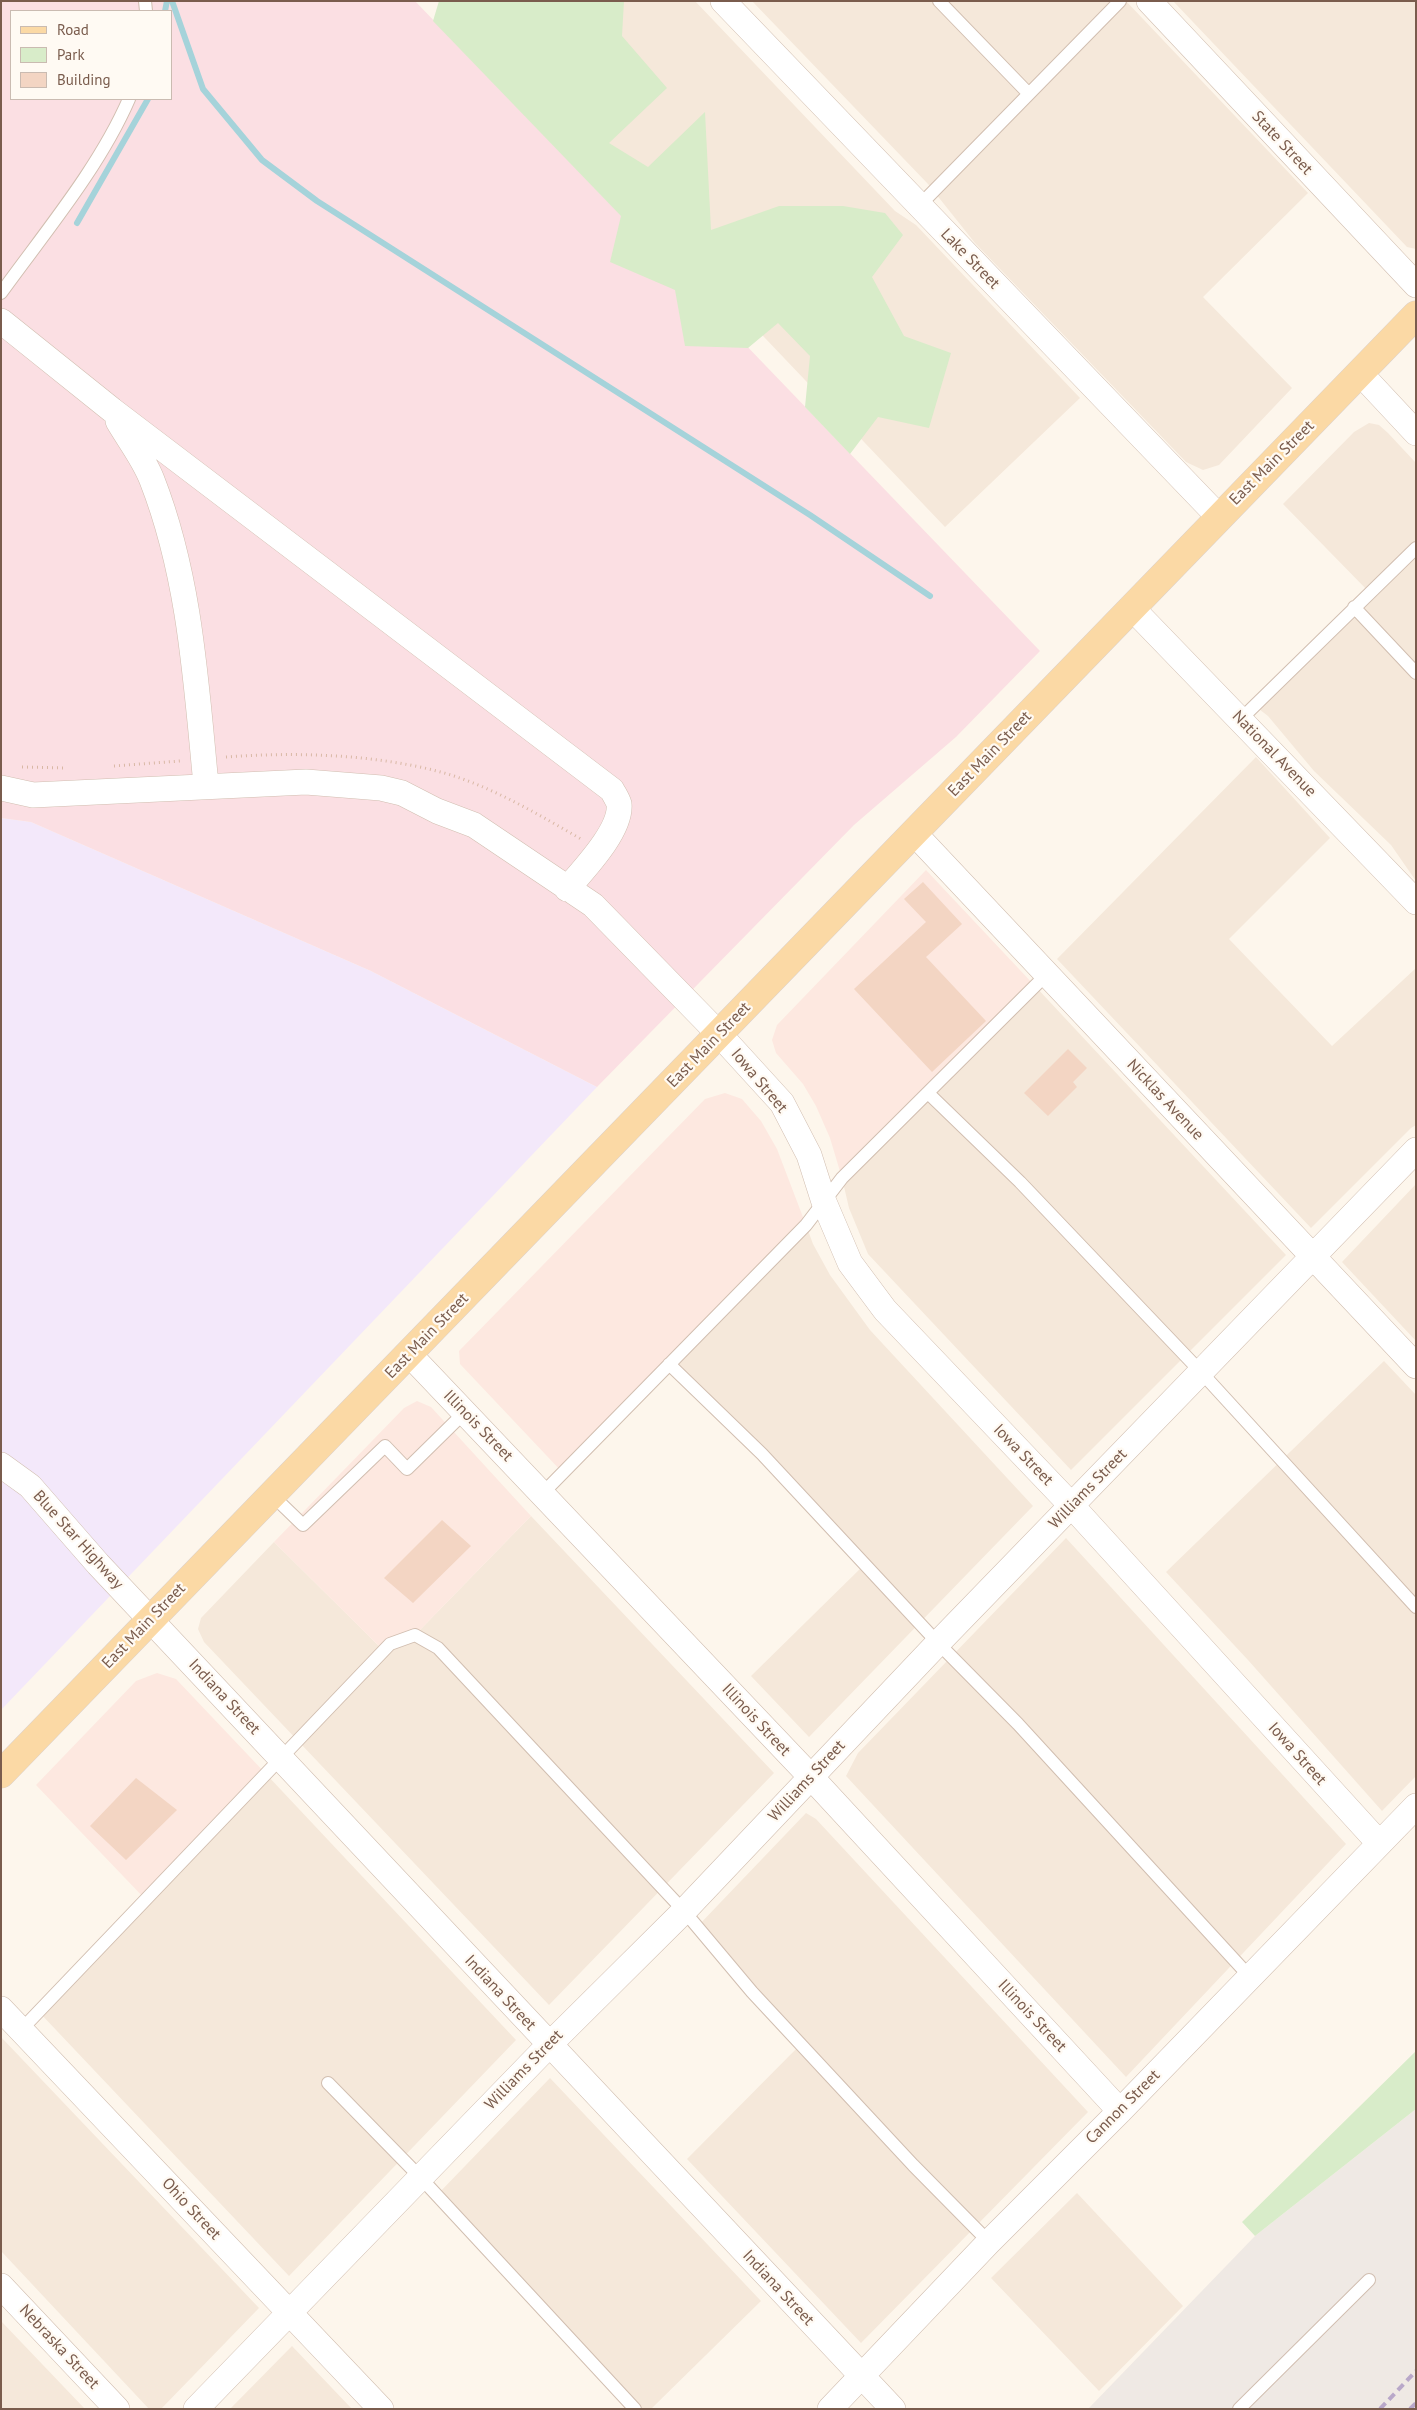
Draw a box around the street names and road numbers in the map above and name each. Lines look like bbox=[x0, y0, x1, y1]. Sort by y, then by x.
street label: State Street bbox=[1248, 107, 1316, 179]
street label: Lake Street bbox=[936, 225, 1004, 293]
street label: East Main Street bbox=[1226, 417, 1318, 509]
street label: East Main Street bbox=[944, 707, 1036, 801]
street label: National Avenue bbox=[1228, 707, 1320, 801]
street label: East Main Street bbox=[663, 998, 755, 1092]
street label: Iowa Street bbox=[727, 1045, 791, 1117]
street label: Nicklas Avenue bbox=[1123, 1056, 1207, 1144]
street label: East Main Street bbox=[381, 1289, 473, 1383]
street label: Illinois Street bbox=[439, 1386, 517, 1466]
street label: Iowa Street bbox=[989, 1420, 1057, 1490]
street label: Williams Street bbox=[1045, 1445, 1131, 1533]
street label: Blue Star Highway bbox=[29, 1487, 127, 1593]
street label: East Main Street bbox=[98, 1579, 190, 1673]
street label: Indiana Street bbox=[184, 1655, 264, 1739]
street label: Illinois Street bbox=[718, 1680, 794, 1760]
street label: Iowa Street bbox=[1264, 1719, 1330, 1789]
street label: Williams Street bbox=[765, 1736, 849, 1826]
street label: Indiana Street bbox=[460, 1951, 540, 2035]
street label: Illinois Street bbox=[994, 1976, 1070, 2056]
street label: Williams Street bbox=[481, 2026, 567, 2114]
street label: Cannon Street bbox=[1082, 2066, 1164, 2148]
street label: Ohio Street bbox=[157, 2174, 225, 2244]
street label: Indiana Street bbox=[738, 2246, 818, 2330]
street label: Nebraska Street bbox=[15, 2301, 103, 2393]

